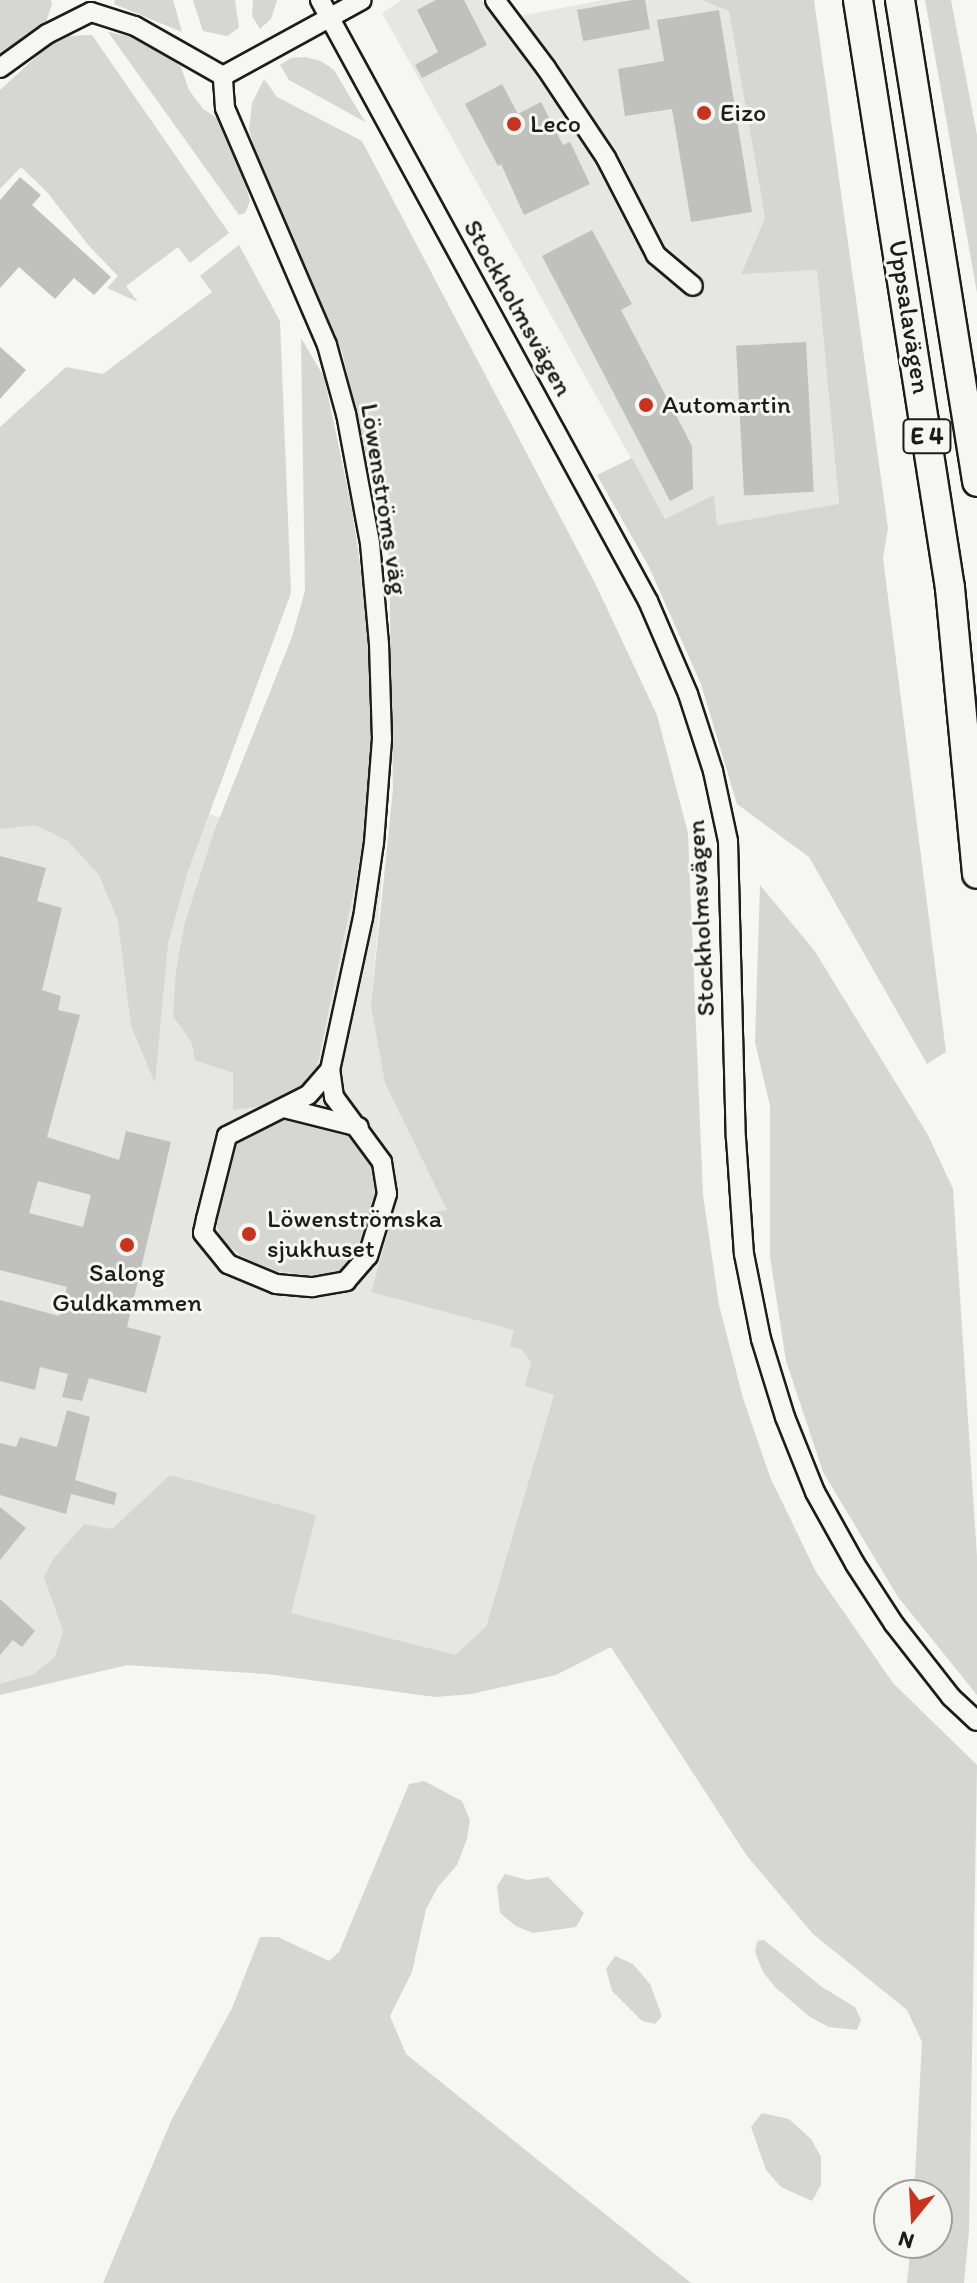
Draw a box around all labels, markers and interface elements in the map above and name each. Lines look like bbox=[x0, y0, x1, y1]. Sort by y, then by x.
place label: Eizo bbox=[720, 97, 766, 129]
marker: Eizo bbox=[695, 104, 713, 122]
place label: Leco bbox=[530, 108, 581, 140]
marker: Leco bbox=[505, 115, 523, 133]
street label: Stockholmsvägen bbox=[457, 214, 579, 402]
street label: Uppsalavägen bbox=[881, 238, 937, 396]
place label: Automartin bbox=[662, 389, 791, 421]
marker: Automartin bbox=[637, 396, 655, 414]
street label: Löwenströms väg bbox=[353, 401, 415, 597]
road number: E 4 bbox=[901, 416, 953, 456]
street label: Stockholmsvägen bbox=[680, 819, 722, 1017]
place label: Löwenströmska sjukhuset bbox=[267, 1203, 442, 1264]
marker: Löwenströmska sjukhuset bbox=[238, 1223, 260, 1245]
marker: Salong Guldkammen bbox=[118, 1236, 136, 1254]
place label: Salong Guldkammen bbox=[52, 1257, 202, 1318]
north arrow bbox=[873, 2179, 953, 2259]
text: N bbox=[895, 2225, 917, 2256]

